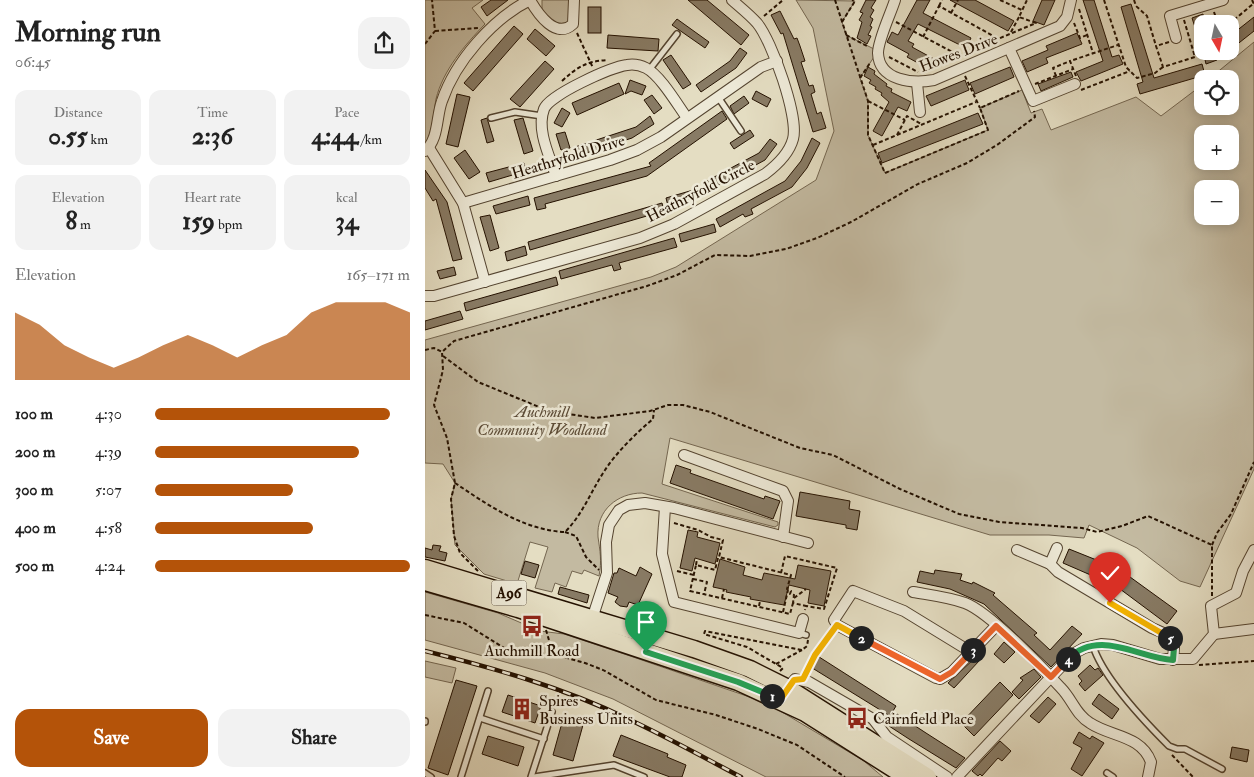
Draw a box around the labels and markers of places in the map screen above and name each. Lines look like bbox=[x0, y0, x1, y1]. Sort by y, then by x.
pin bbox=[1089, 552, 1131, 603]
pin bbox=[625, 601, 667, 652]
bus stop icon: Auchmill Road bbox=[519, 613, 545, 639]
pin: 2 bbox=[849, 626, 873, 650]
pin: 5 bbox=[1157, 626, 1183, 650]
pin: 3 bbox=[961, 638, 985, 662]
place label: Auchmill Road bbox=[484, 641, 580, 661]
pin: 4 bbox=[1055, 646, 1081, 672]
pin: 1 bbox=[759, 684, 785, 708]
place label: Spires Business Units bbox=[539, 691, 633, 729]
building icon: Spires Business Units bbox=[509, 696, 535, 722]
bus stop icon: Cairnfield Place bbox=[844, 705, 870, 731]
place label: Cairnfield Place bbox=[873, 709, 974, 729]

